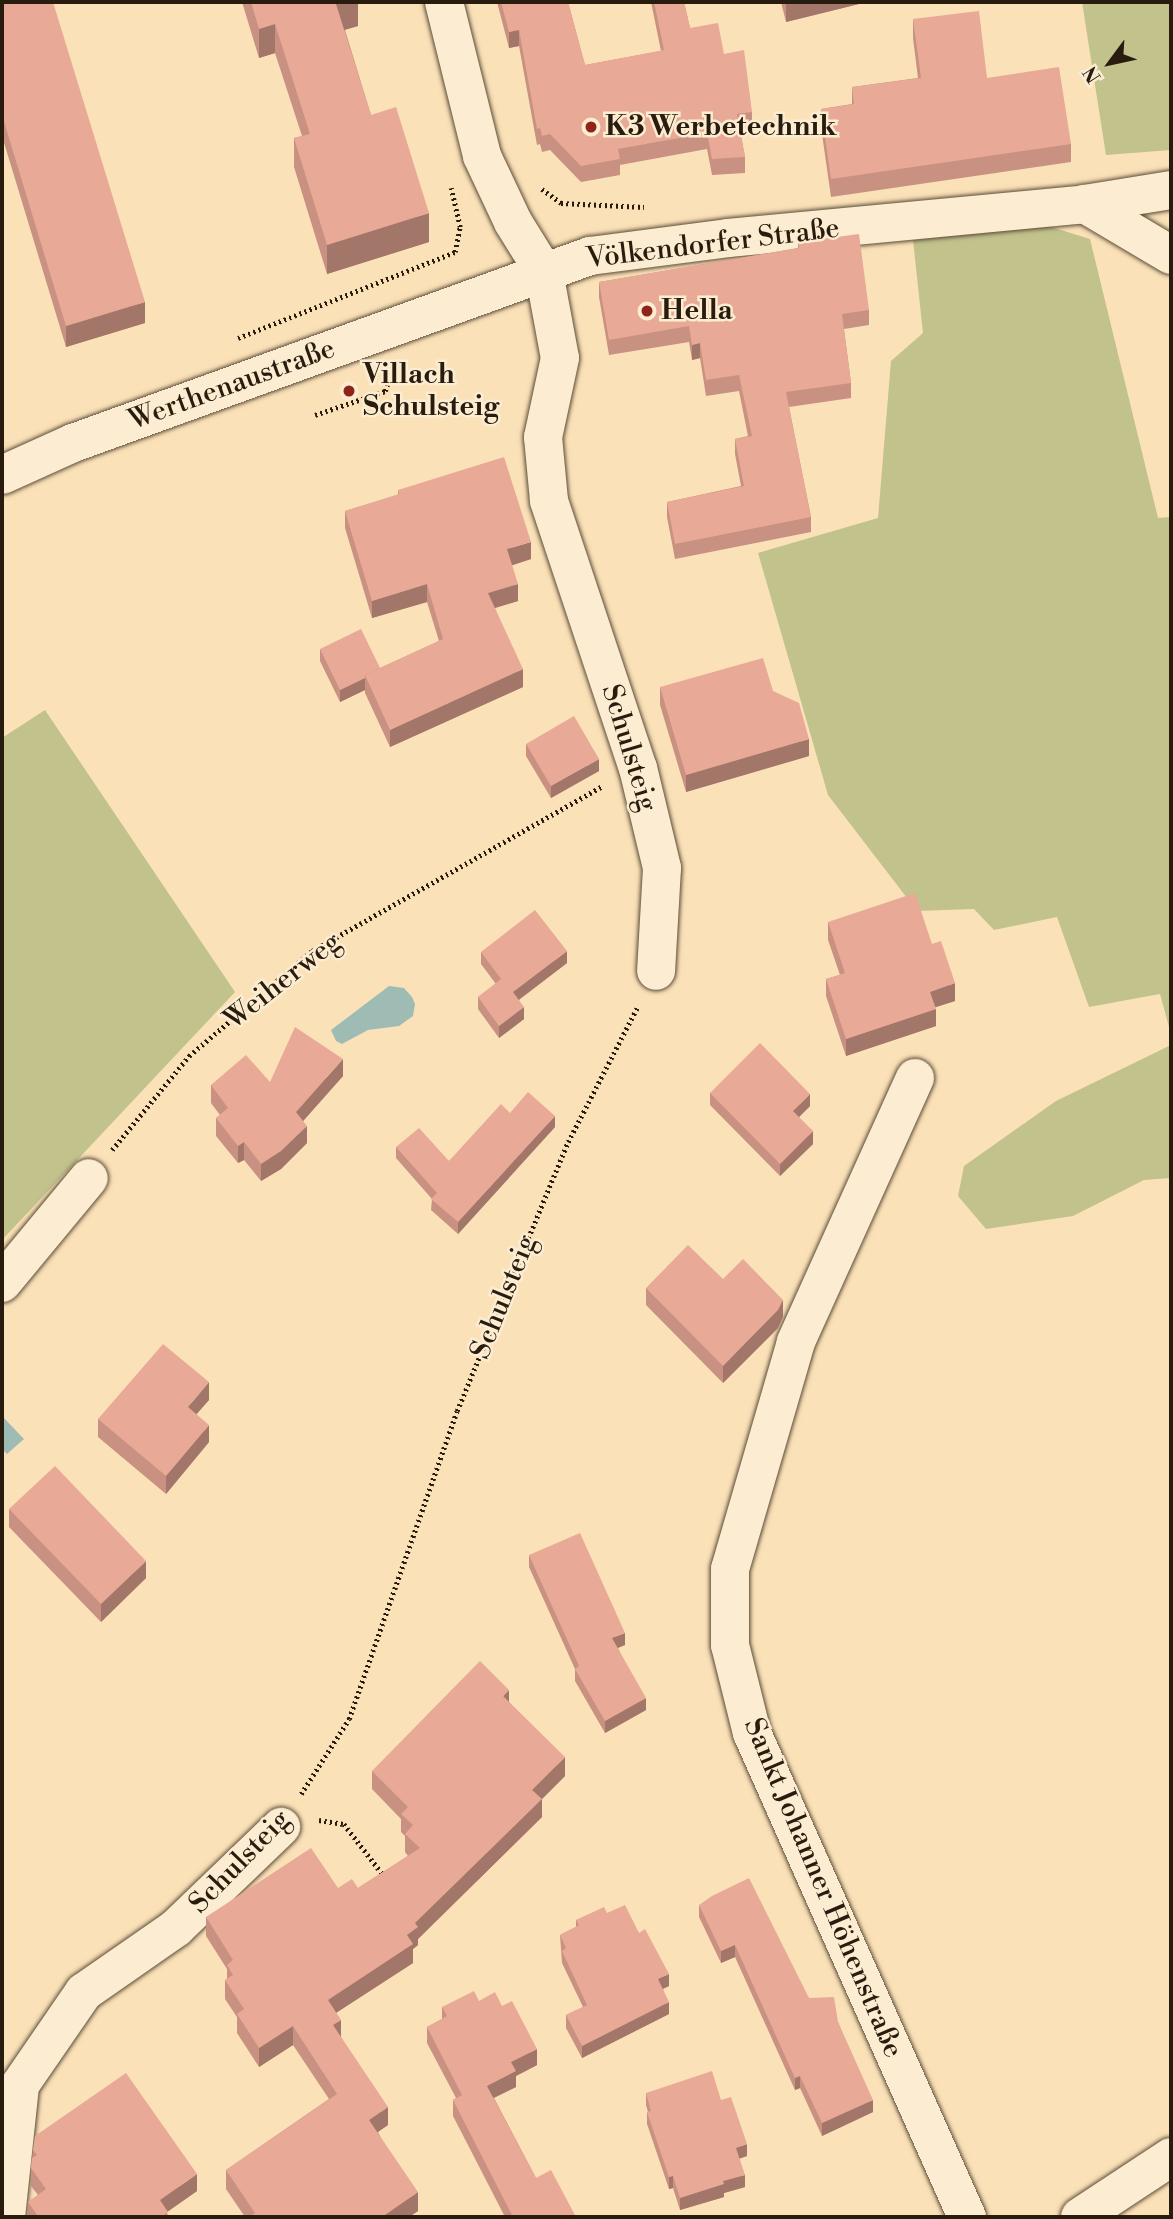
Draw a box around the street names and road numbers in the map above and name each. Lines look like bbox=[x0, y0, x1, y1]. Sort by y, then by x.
street label: Völkendorfer Straße bbox=[585, 212, 841, 276]
street label: Werthenaustraße bbox=[124, 332, 340, 438]
street label: Schulsteig bbox=[594, 680, 664, 816]
street label: Weiherweg bbox=[218, 925, 348, 1037]
street label: Schulsteig bbox=[464, 1230, 544, 1364]
street label: Sankt Johanner Höhenstraße bbox=[736, 1713, 910, 2063]
street label: Schulsteig bbox=[182, 1803, 298, 1921]

